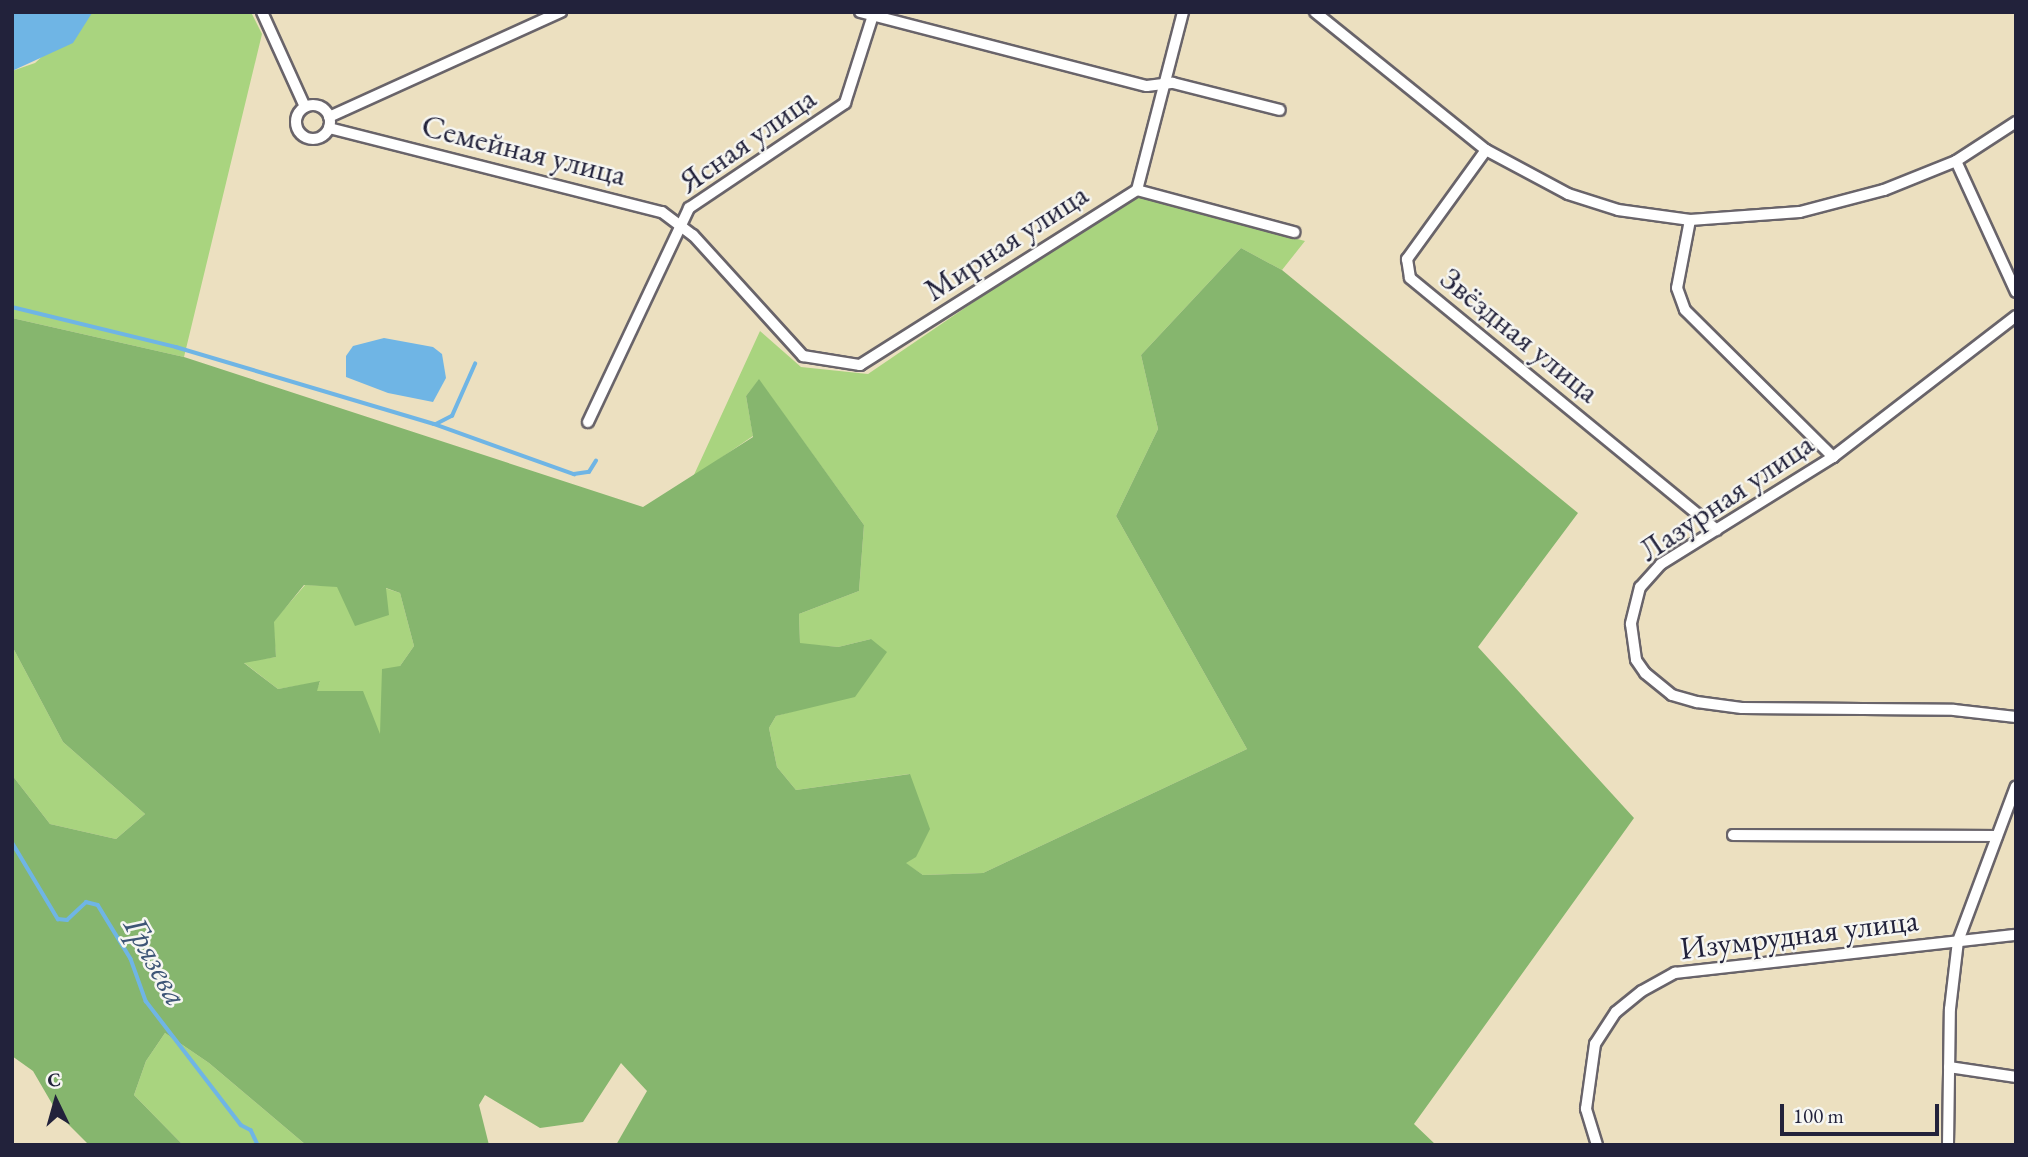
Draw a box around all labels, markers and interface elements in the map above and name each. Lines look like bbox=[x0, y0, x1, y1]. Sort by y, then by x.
street label: Ясная улица bbox=[671, 79, 823, 201]
street label: Семейная улица bbox=[418, 106, 630, 194]
street label: Мирная улица bbox=[917, 175, 1095, 309]
street label: Звёздная улица bbox=[1433, 259, 1607, 411]
street label: Лазурная улица bbox=[1631, 424, 1821, 570]
street label: Изумрудная улица bbox=[1678, 900, 1920, 968]
water label: Грязева bbox=[115, 909, 197, 1013]
north arrow bbox=[21, 1066, 91, 1136]
text: С bbox=[46, 1067, 62, 1093]
scale bar bbox=[1783, 1090, 1942, 1134]
text: 100 m bbox=[1793, 1102, 1844, 1129]

